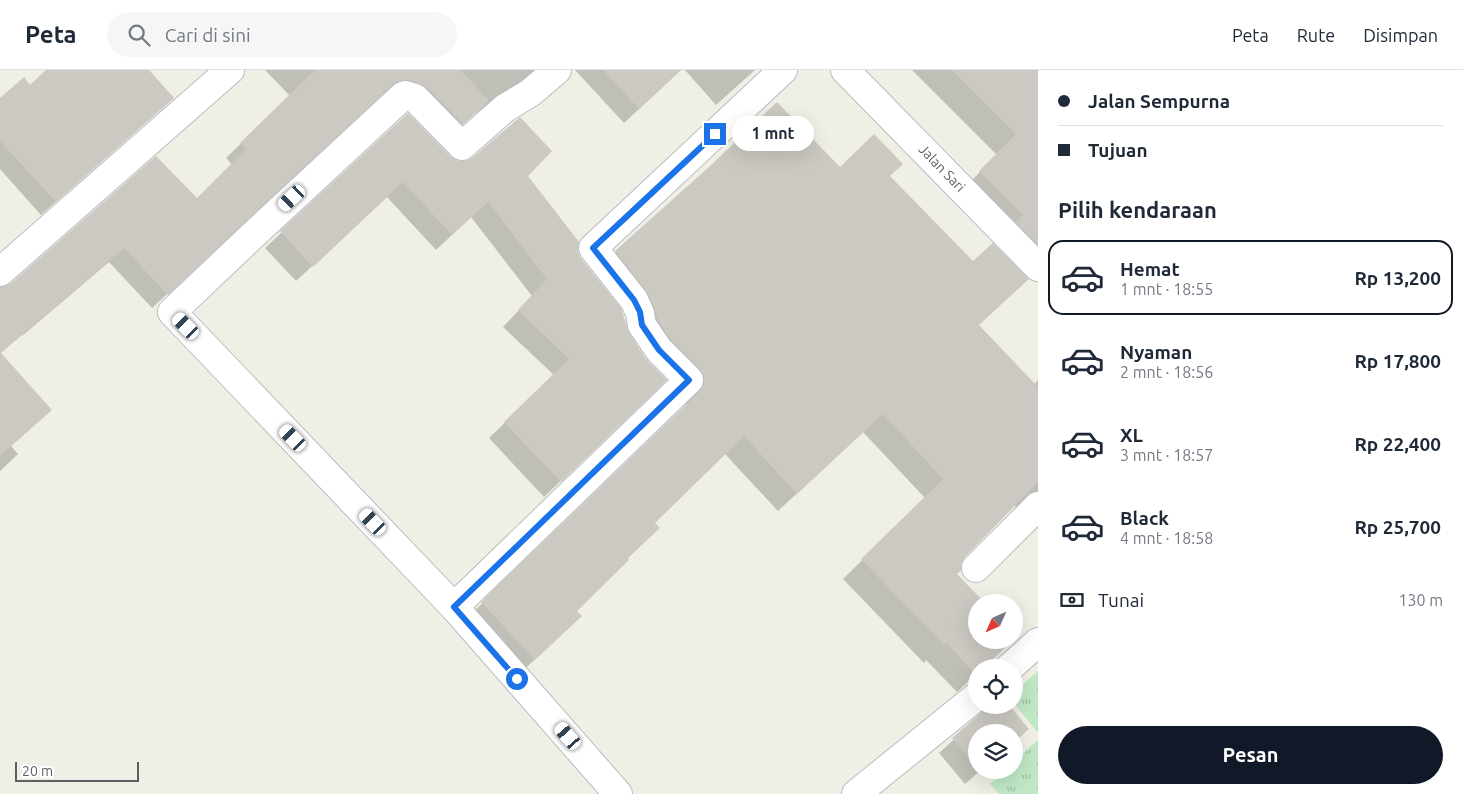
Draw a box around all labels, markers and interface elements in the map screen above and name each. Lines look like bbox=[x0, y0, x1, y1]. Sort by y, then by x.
search box bbox=[107, 12, 457, 57]
text: Peta bbox=[25, 21, 77, 48]
icon: search bbox=[125, 21, 153, 49]
text: Cari di sini bbox=[165, 24, 251, 46]
text: Peta bbox=[1232, 25, 1269, 45]
text: Rute bbox=[1297, 25, 1335, 45]
text: Disimpan bbox=[1363, 25, 1438, 45]
text: Jalan Sempurna bbox=[1088, 90, 1230, 112]
callout: 1 mnt bbox=[732, 116, 815, 152]
route end bbox=[704, 123, 726, 145]
text: 1 mnt bbox=[752, 124, 794, 142]
text: Tujuan bbox=[1088, 139, 1148, 161]
street label: Jalan Sari bbox=[916, 141, 968, 195]
car bbox=[275, 182, 308, 214]
text: Pilih kendaraan bbox=[1058, 197, 1217, 222]
icon: car bbox=[1060, 255, 1105, 300]
text: Hemat bbox=[1120, 258, 1180, 280]
text: Rp 13,200 bbox=[1354, 267, 1441, 289]
text: 1 mnt · 18:55 bbox=[1120, 280, 1213, 298]
car bbox=[170, 310, 201, 342]
icon: car bbox=[1060, 338, 1105, 383]
text: Nyaman bbox=[1120, 341, 1192, 363]
text: Rp 17,800 bbox=[1354, 350, 1441, 372]
text: 2 mnt · 18:56 bbox=[1120, 363, 1213, 381]
icon: car bbox=[1060, 421, 1105, 466]
car bbox=[277, 422, 308, 454]
text: XL bbox=[1120, 424, 1143, 446]
text: Rp 22,400 bbox=[1354, 433, 1441, 455]
text: 3 mnt · 18:57 bbox=[1120, 446, 1213, 464]
icon: car bbox=[1060, 504, 1105, 549]
car bbox=[357, 506, 388, 538]
text: Black bbox=[1120, 507, 1169, 529]
text: Rp 25,700 bbox=[1354, 516, 1441, 538]
text: 4 mnt · 18:58 bbox=[1120, 529, 1213, 547]
icon: cash bbox=[1058, 586, 1086, 614]
text: Tunai bbox=[1098, 589, 1144, 611]
text: 130 m bbox=[1398, 591, 1443, 609]
north arrow bbox=[968, 594, 1022, 649]
map controls bbox=[968, 594, 1023, 779]
button: locate bbox=[968, 659, 1023, 714]
route start bbox=[506, 668, 528, 690]
car bbox=[552, 720, 583, 752]
button: layers bbox=[968, 724, 1023, 779]
button: Pesan bbox=[1058, 726, 1443, 784]
scale bar bbox=[15, 759, 139, 782]
text: 20 m bbox=[22, 763, 53, 779]

